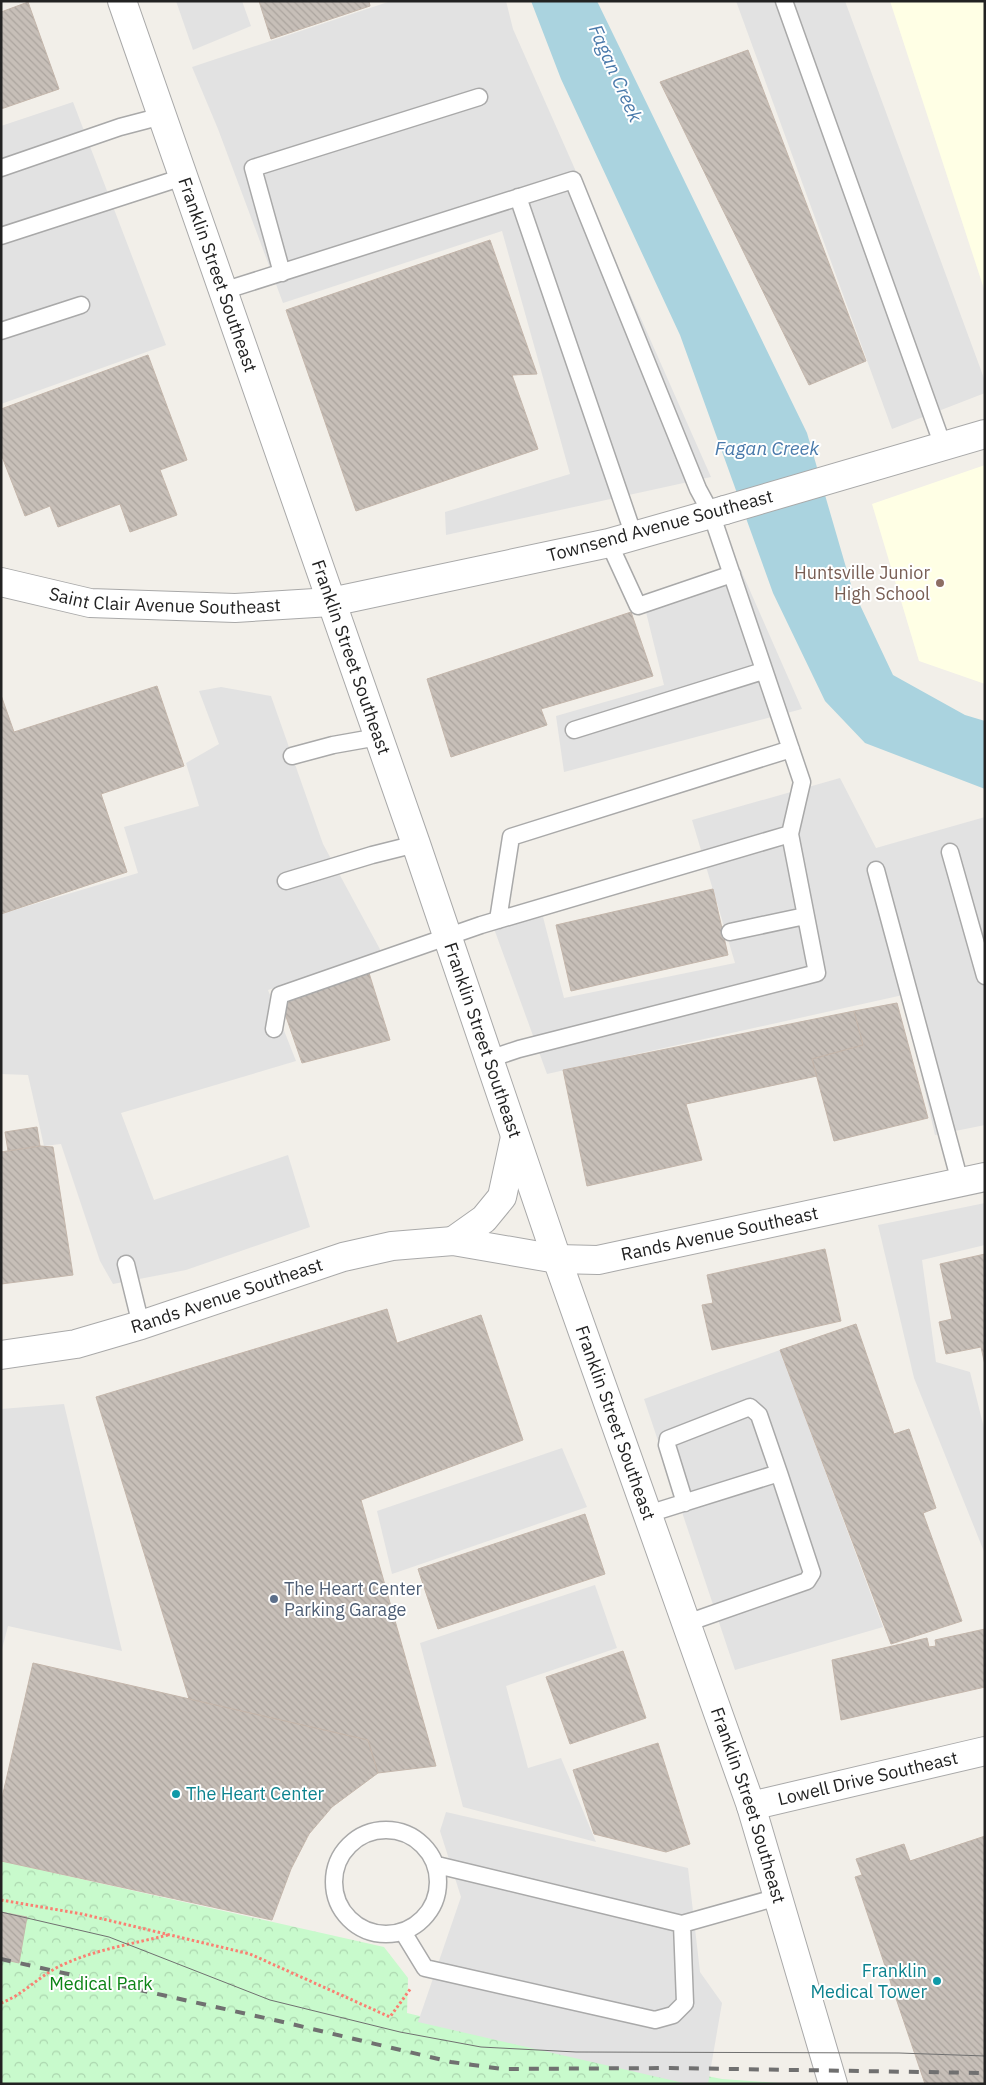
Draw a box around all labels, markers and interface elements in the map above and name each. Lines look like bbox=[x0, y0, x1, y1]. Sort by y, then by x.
water label: Fagan Creek bbox=[584, 20, 649, 127]
street label: Franklin Street Southeast bbox=[173, 174, 263, 375]
water label: Fagan Creek bbox=[715, 436, 820, 460]
street label: Townsend Avenue Southeast bbox=[544, 484, 775, 567]
street label: Franklin Street Southeast bbox=[307, 556, 396, 758]
place label: Huntsville Junior High School bbox=[794, 561, 930, 605]
marker: Huntsville Junior High School bbox=[934, 577, 946, 589]
street label: Saint Clair Avenue Southeast bbox=[47, 582, 281, 619]
street label: Franklin Street Southeast bbox=[439, 939, 527, 1141]
street label: Rands Avenue Southeast bbox=[619, 1201, 820, 1266]
street label: Rands Avenue Southeast bbox=[128, 1253, 325, 1338]
street label: Franklin Street Southeast bbox=[570, 1322, 661, 1523]
place label: The Heart Center Parking Garage bbox=[284, 1577, 423, 1621]
marker: The Heart Center Parking Garage bbox=[268, 1593, 280, 1605]
street label: Franklin Street Southeast bbox=[706, 1704, 791, 1906]
street label: Lowell Drive Southeast bbox=[775, 1746, 960, 1810]
place label: The Heart Center bbox=[186, 1782, 325, 1805]
marker: The Heart Center bbox=[170, 1788, 182, 1800]
place label: Franklin Medical Tower bbox=[810, 1959, 927, 2003]
park label: Medical Park bbox=[49, 1972, 153, 1995]
marker: Franklin Medical Tower bbox=[931, 1975, 943, 1987]

